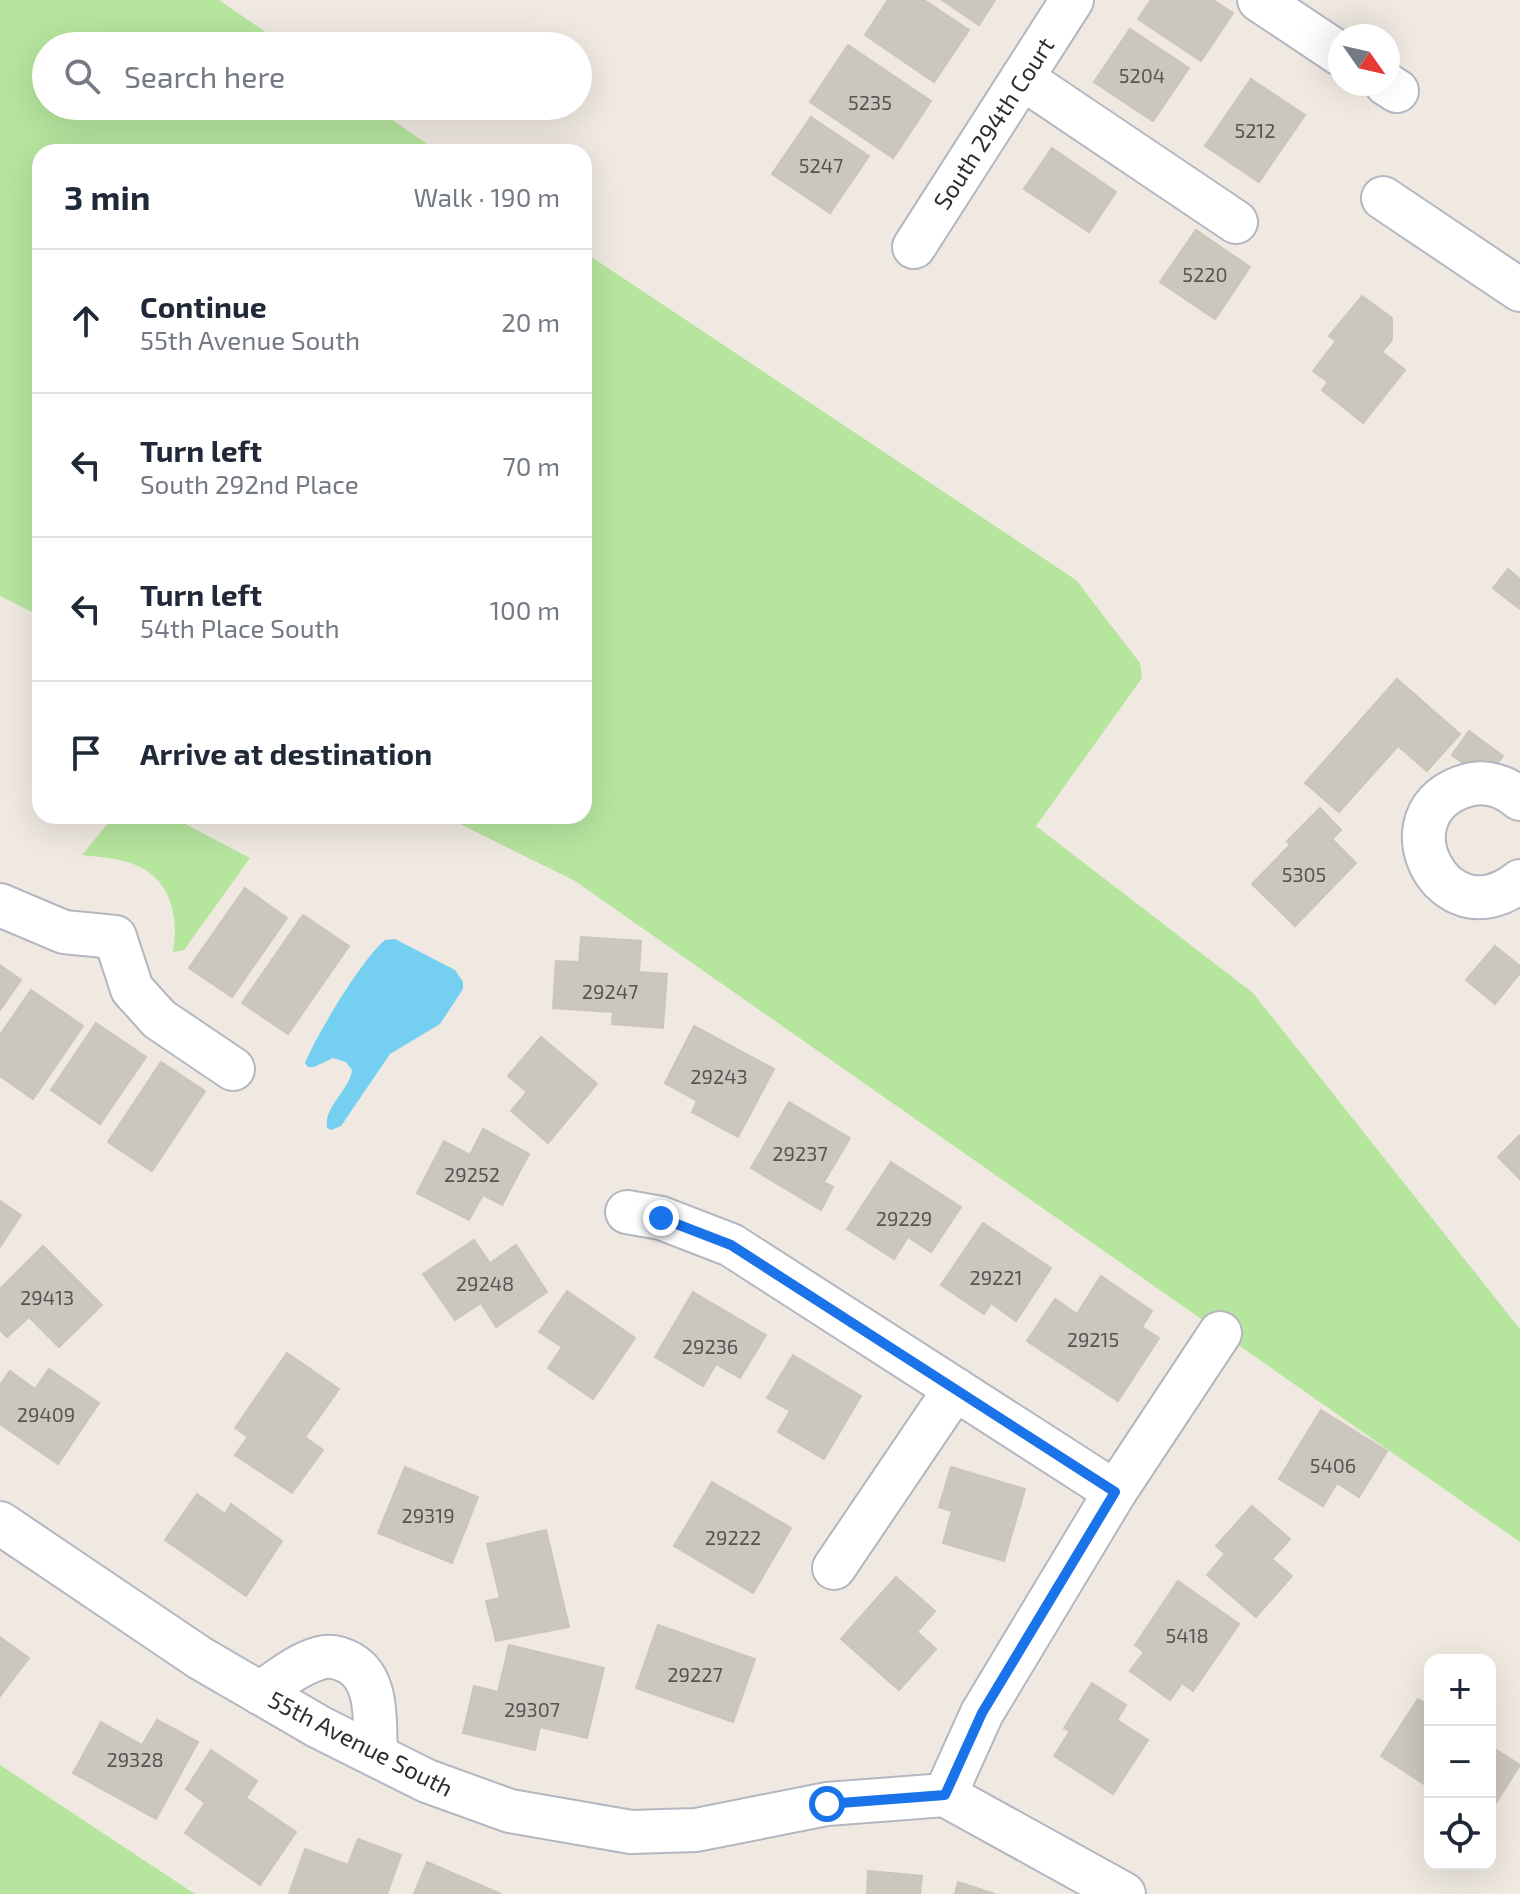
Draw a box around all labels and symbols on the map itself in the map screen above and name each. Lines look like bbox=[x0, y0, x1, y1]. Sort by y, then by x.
north arrow bbox=[1328, 24, 1400, 96]
street label: South 294th Court bbox=[927, 31, 1059, 215]
house number: 5204 bbox=[1119, 63, 1165, 87]
house number: 5235 bbox=[848, 90, 892, 114]
house number: 5212 bbox=[1234, 118, 1276, 142]
house number: 5247 bbox=[799, 153, 843, 177]
house number: 5220 bbox=[1182, 262, 1228, 286]
house number: 5305 bbox=[1282, 862, 1326, 886]
house number: 29247 bbox=[582, 979, 638, 1003]
house number: 29243 bbox=[690, 1064, 748, 1088]
house number: 29237 bbox=[772, 1141, 828, 1165]
house number: 29252 bbox=[444, 1162, 500, 1186]
route end bbox=[643, 1200, 679, 1236]
house number: 29229 bbox=[876, 1206, 932, 1230]
house number: 29221 bbox=[969, 1265, 1023, 1289]
house number: 29248 bbox=[456, 1271, 514, 1295]
house number: 29413 bbox=[20, 1285, 74, 1309]
house number: 29215 bbox=[1067, 1327, 1119, 1351]
house number: 29236 bbox=[682, 1334, 738, 1358]
house number: 29409 bbox=[17, 1402, 75, 1426]
house number: 5406 bbox=[1310, 1453, 1356, 1477]
house number: 29319 bbox=[401, 1503, 455, 1527]
house number: 29222 bbox=[705, 1525, 761, 1549]
house number: 5418 bbox=[1165, 1623, 1209, 1647]
house number: 29227 bbox=[667, 1662, 723, 1686]
street label: 55th Avenue South bbox=[264, 1684, 458, 1802]
house number: 29307 bbox=[504, 1697, 560, 1721]
house number: 29328 bbox=[106, 1747, 164, 1771]
route start bbox=[809, 1786, 845, 1822]

